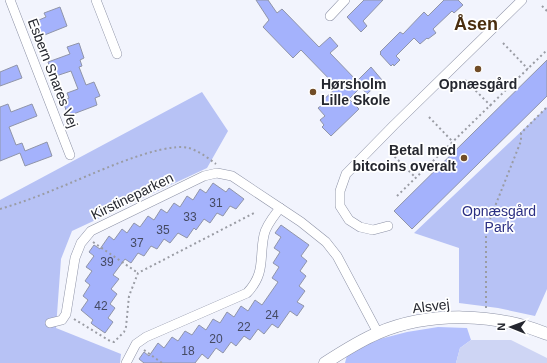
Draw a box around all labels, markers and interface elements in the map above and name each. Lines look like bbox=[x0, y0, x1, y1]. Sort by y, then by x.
district label: Åsen bbox=[454, 14, 498, 34]
street label: Esbern Snares Vej bbox=[25, 16, 81, 130]
marker: Opnæsgård bbox=[473, 64, 483, 74]
place label: Hørsholm Lille Skole bbox=[321, 76, 390, 108]
place label: Opnæsgård bbox=[439, 76, 517, 92]
marker: Hørsholm Lille Skole bbox=[308, 87, 318, 97]
place label: Betal med bitcoins overalt bbox=[353, 142, 456, 174]
marker: Betal med bitcoins overalt bbox=[459, 153, 469, 163]
street label: Kirstineparken bbox=[88, 169, 176, 223]
house number: 31 bbox=[209, 196, 223, 210]
park label: Opnæsgård Park bbox=[462, 203, 536, 235]
house number: 33 bbox=[183, 210, 197, 224]
house number: 35 bbox=[156, 223, 170, 237]
house number: 37 bbox=[130, 236, 144, 250]
house number: 39 bbox=[100, 255, 114, 269]
street label: Alsvej bbox=[411, 296, 451, 316]
house number: 42 bbox=[94, 299, 108, 313]
north arrow bbox=[491, 307, 531, 347]
house number: 24 bbox=[265, 308, 279, 322]
house number: 22 bbox=[237, 320, 251, 334]
text: N bbox=[495, 323, 507, 331]
house number: 20 bbox=[209, 332, 223, 346]
house number: 18 bbox=[181, 344, 195, 358]

